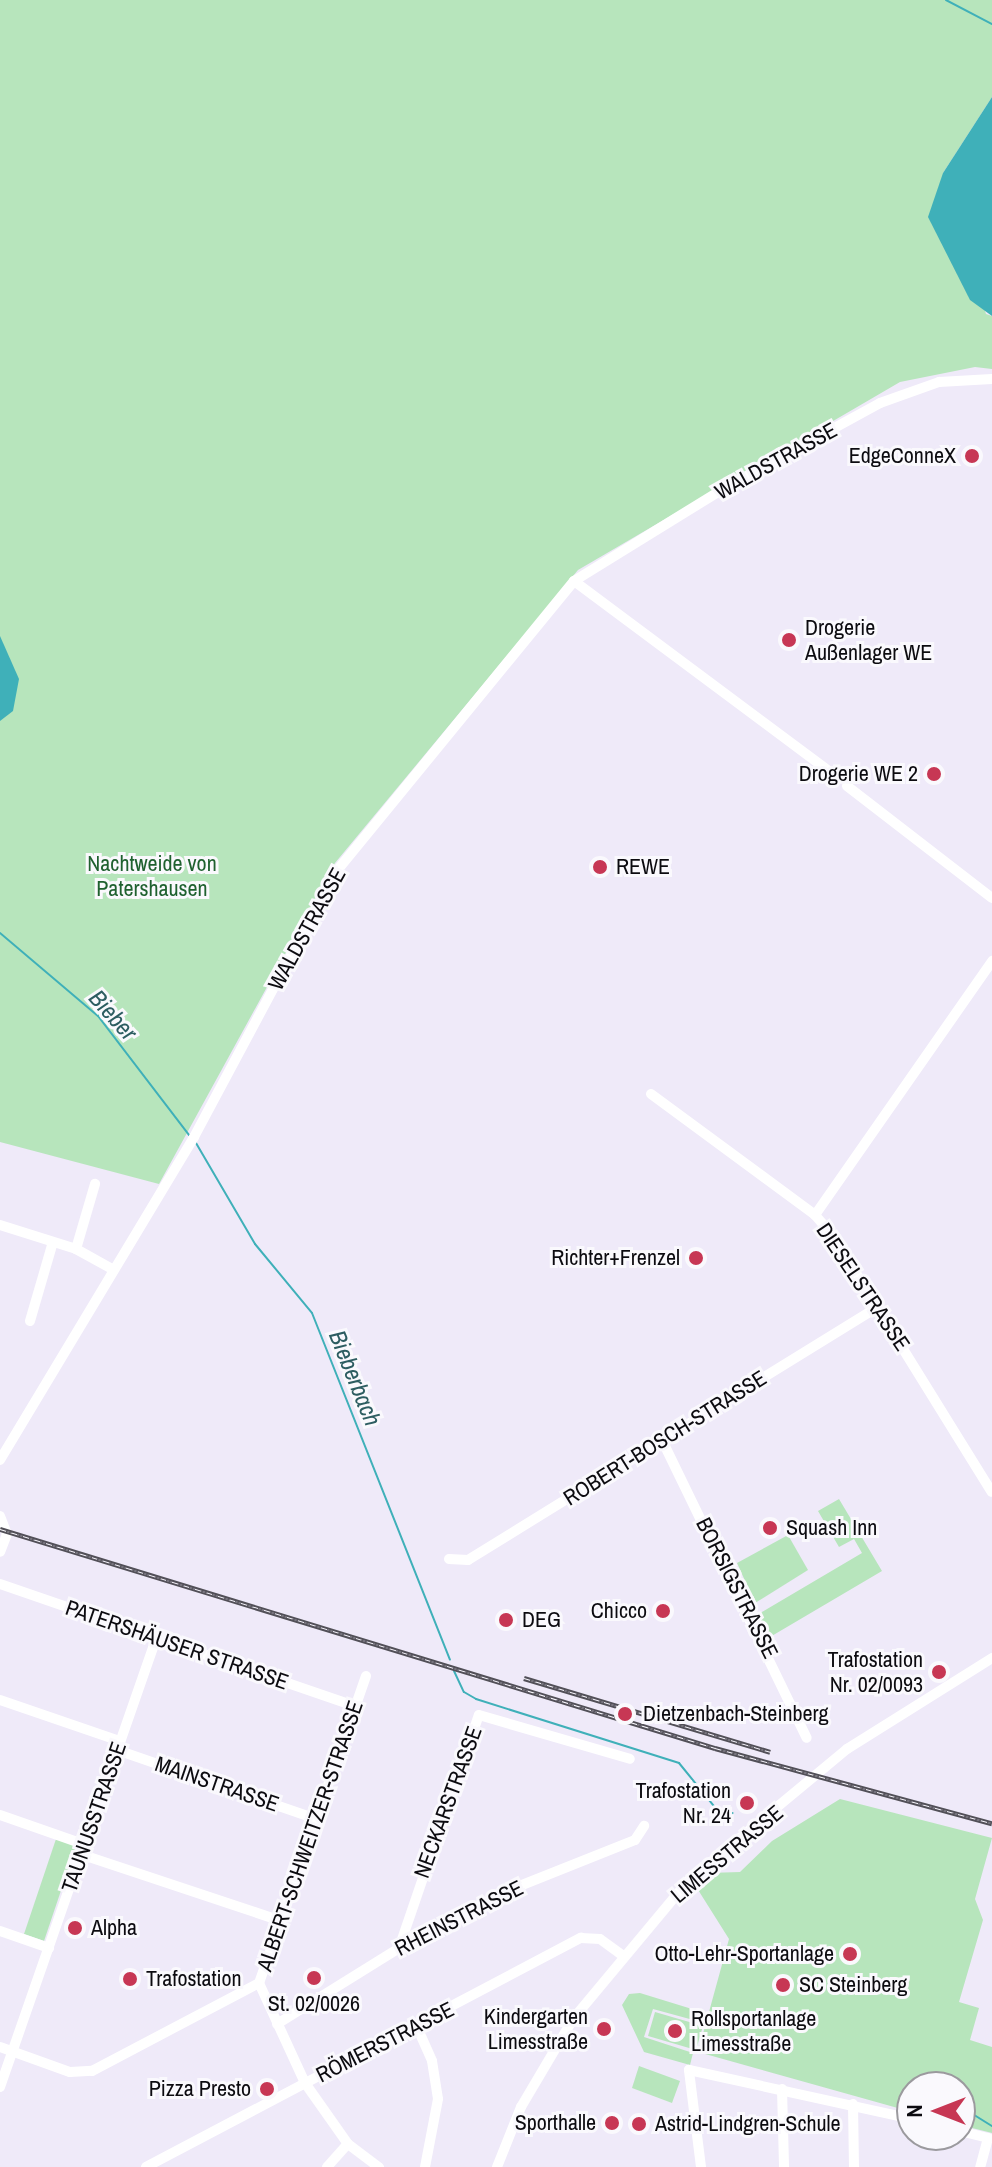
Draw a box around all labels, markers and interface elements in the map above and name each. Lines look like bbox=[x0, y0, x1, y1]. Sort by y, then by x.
street label: WALDSTRASSE bbox=[710, 417, 842, 505]
place label: EdgeConneX bbox=[849, 443, 956, 469]
marker: EdgeConneX bbox=[963, 447, 981, 465]
place label: Drogerie Außenlager WE bbox=[805, 614, 932, 666]
marker: Drogerie Außenlager WE bbox=[780, 631, 798, 649]
place label: Drogerie WE 2 bbox=[799, 761, 918, 787]
marker: Drogerie WE 2 bbox=[925, 765, 943, 783]
park label: Nachtweide von Patershausen bbox=[87, 850, 217, 902]
place label: REWE bbox=[616, 854, 670, 880]
marker: REWE bbox=[591, 858, 609, 876]
street label: WALDSTRASSE bbox=[263, 863, 351, 995]
water label: Bieber bbox=[83, 984, 143, 1046]
street label: DIESELSTRASSE bbox=[811, 1218, 915, 1356]
place label: Richter+Frenzel bbox=[551, 1245, 680, 1271]
marker: Richter+Frenzel bbox=[687, 1249, 705, 1267]
water label: Bieberbach bbox=[323, 1326, 387, 1430]
street label: ROBERT-BOSCH-STRASSE bbox=[559, 1365, 771, 1511]
street label: BORSIGSTRASSE bbox=[690, 1513, 784, 1663]
place label: Squash Inn bbox=[786, 1515, 877, 1541]
marker: Squash Inn bbox=[761, 1519, 779, 1537]
street label: PATERSHÄUSER STRASSE bbox=[62, 1594, 292, 1696]
place label: Chicco bbox=[591, 1598, 647, 1624]
marker: Chicco bbox=[654, 1602, 672, 1620]
place label: DEG bbox=[522, 1607, 561, 1633]
marker: DEG bbox=[497, 1611, 515, 1629]
place label: Trafostation Nr. 02/0093 bbox=[827, 1646, 923, 1698]
marker: Trafostation Nr. 02/0093 bbox=[930, 1663, 948, 1681]
street label: ALBERT-SCHWEITZER-STRASSE bbox=[251, 1697, 369, 1975]
place label: Dietzenbach-Steinberg bbox=[643, 1701, 829, 1727]
marker: Dietzenbach-Steinberg bbox=[614, 1703, 636, 1725]
street label: NECKARSTRASSE bbox=[408, 1723, 488, 1881]
street label: TAUNUSSTRASSE bbox=[56, 1738, 132, 1896]
street label: MAINSTRASSE bbox=[152, 1750, 282, 1818]
place label: Trafostation Nr. 24 bbox=[635, 1777, 731, 1828]
marker: Trafostation Nr. 24 bbox=[738, 1794, 756, 1812]
street label: LIMESSTRASSE bbox=[666, 1799, 788, 1909]
street label: RHEINSTRASSE bbox=[390, 1874, 528, 1962]
place label: Alpha bbox=[91, 1915, 137, 1941]
marker: Alpha bbox=[66, 1919, 84, 1937]
place label: Otto-Lehr-Sportanlage bbox=[655, 1941, 834, 1967]
marker: Otto-Lehr-Sportanlage bbox=[841, 1945, 859, 1963]
place label: Trafostation bbox=[146, 1966, 242, 1992]
marker: St. 02/0026 bbox=[305, 1969, 323, 1987]
marker: Trafostation bbox=[121, 1970, 139, 1988]
place label: SC Steinberg bbox=[799, 1972, 907, 1998]
marker: SC Steinberg bbox=[774, 1976, 792, 1994]
place label: St. 02/0026 bbox=[268, 1991, 360, 2017]
street label: RÖMERSTRASSE bbox=[312, 1996, 458, 2088]
place label: Kindergarten Limesstraße bbox=[484, 2003, 588, 2054]
place label: Rollsportanlage Limesstraße bbox=[691, 2005, 816, 2056]
marker: Kindergarten Limesstraße bbox=[595, 2020, 613, 2038]
marker: Rollsportanlage Limesstraße bbox=[666, 2022, 684, 2040]
north arrow bbox=[896, 2071, 976, 2151]
place label: Pizza Presto bbox=[149, 2076, 251, 2102]
marker: Pizza Presto bbox=[258, 2080, 276, 2098]
text: N bbox=[899, 2104, 929, 2118]
place label: Sporthalle bbox=[515, 2110, 596, 2136]
place label: Astrid-Lindgren-Schule bbox=[655, 2111, 841, 2137]
marker: Sporthalle bbox=[603, 2114, 621, 2132]
marker: Astrid-Lindgren-Schule bbox=[630, 2115, 648, 2133]

